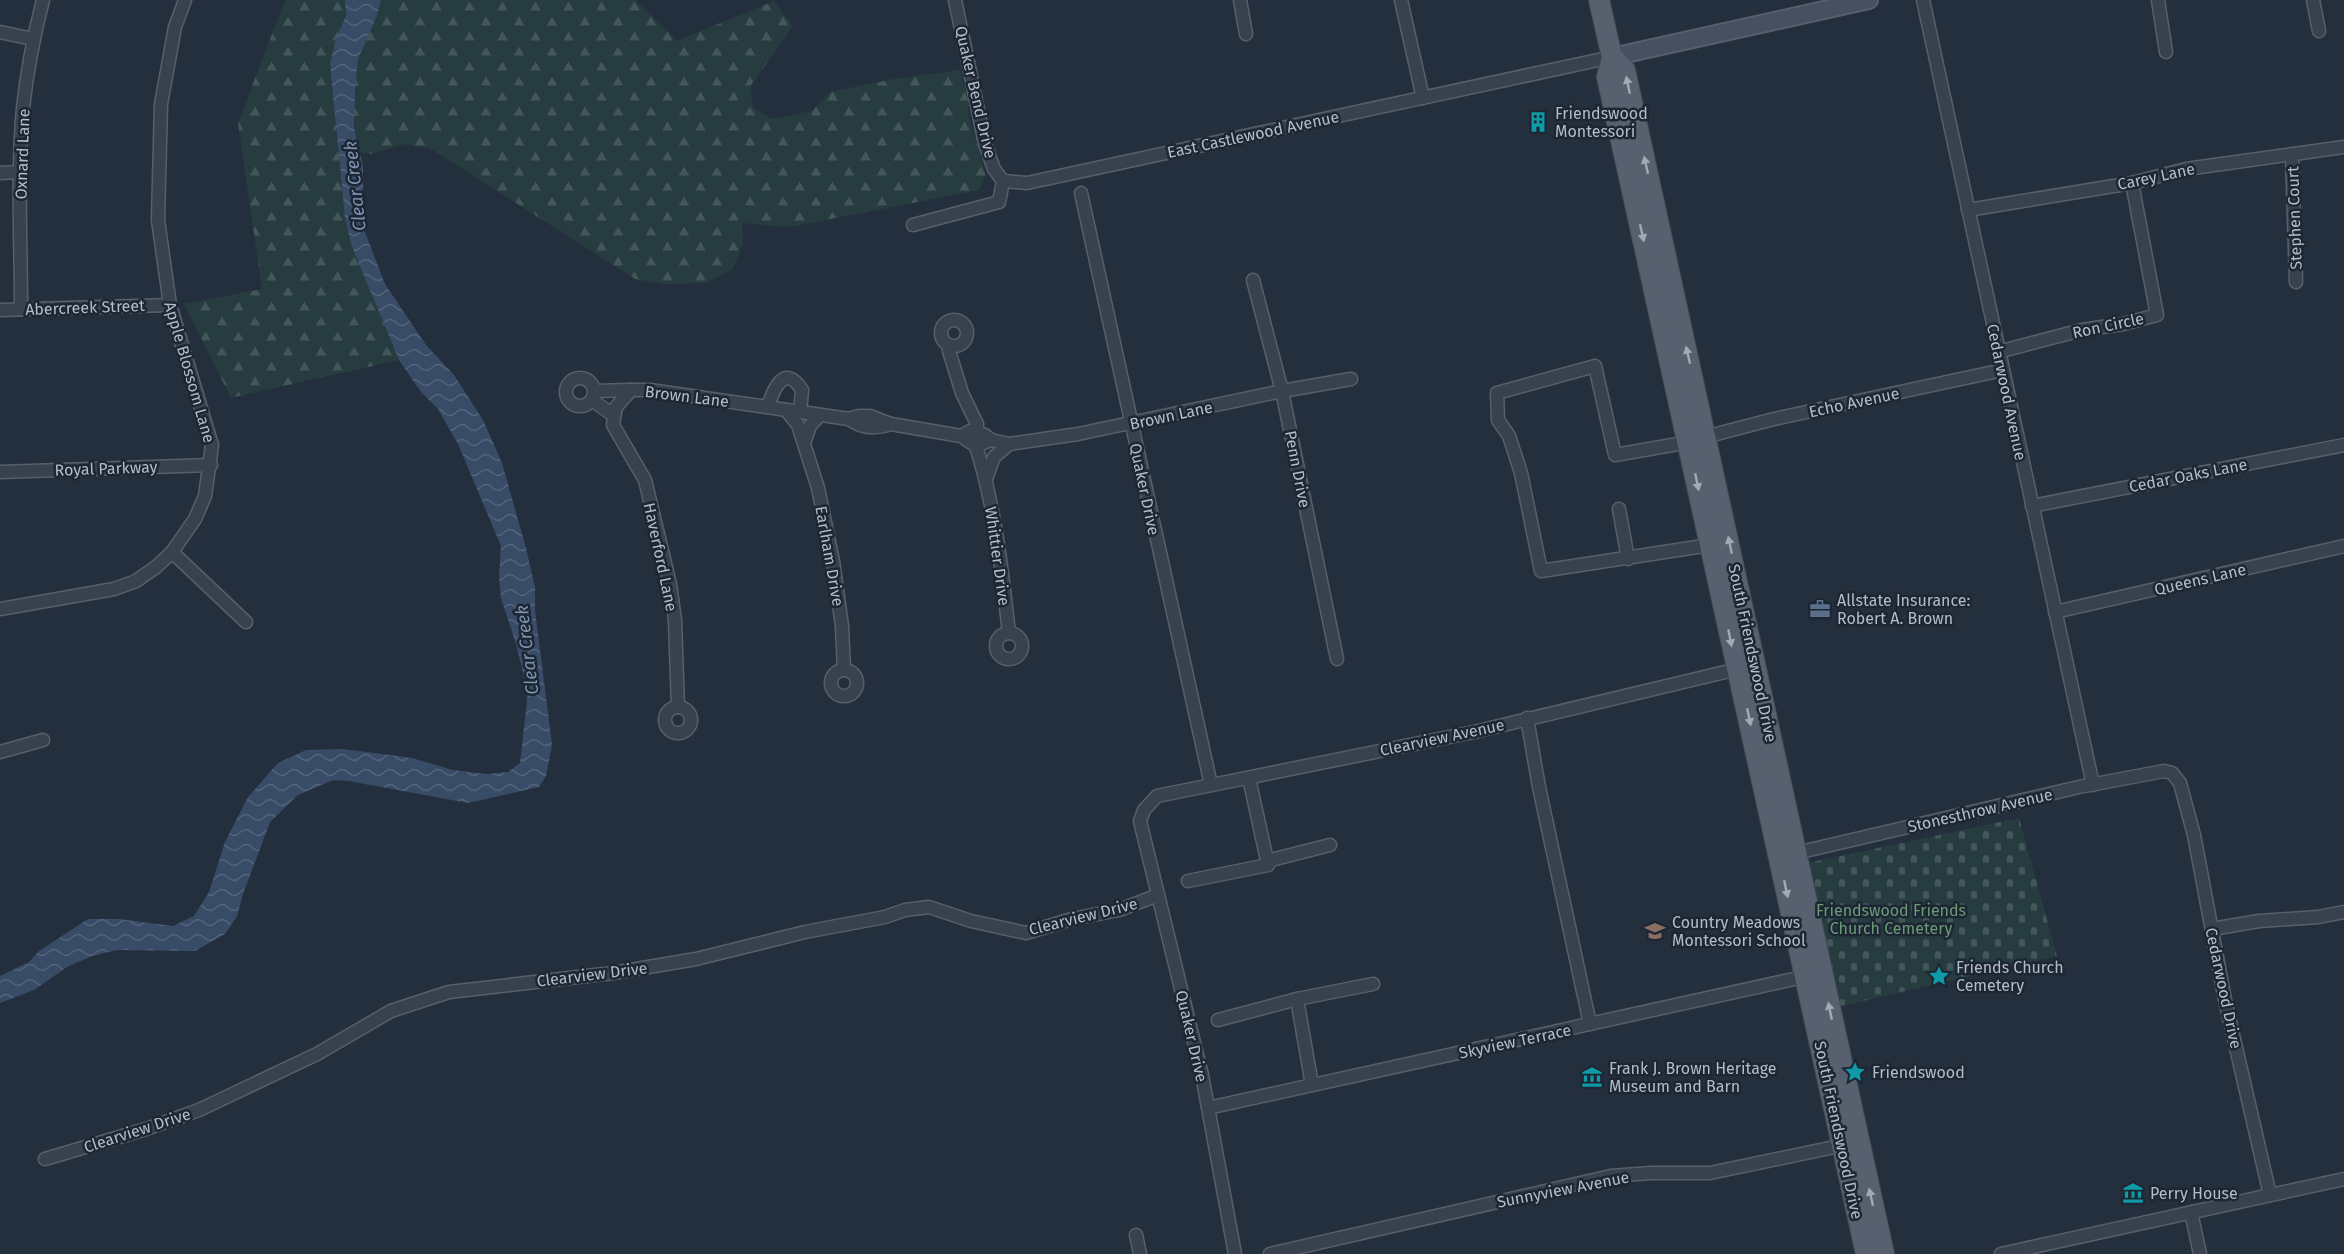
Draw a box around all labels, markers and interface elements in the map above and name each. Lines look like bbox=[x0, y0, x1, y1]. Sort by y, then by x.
street label: Quaker Bend Drive bbox=[951, 24, 1000, 160]
one-way arrow bbox=[1623, 75, 1632, 94]
place label: Friendswood Montessori bbox=[1555, 104, 1648, 141]
street label: East Castlewood Avenue bbox=[1165, 107, 1341, 162]
street label: Oxnard Lane bbox=[11, 108, 34, 200]
building icon: Friendswood Montessori bbox=[1526, 110, 1550, 134]
water label: Clear Creek bbox=[339, 140, 371, 232]
one-way arrow bbox=[1640, 155, 1650, 174]
street label: Carey Lane bbox=[2116, 159, 2197, 194]
street label: Stephen Court bbox=[2283, 166, 2306, 270]
one-way arrow bbox=[1637, 224, 1647, 242]
street label: Abercreek Street bbox=[25, 296, 145, 319]
street label: Apple Blossom Lane bbox=[160, 299, 219, 445]
street label: Ron Circle bbox=[2071, 309, 2146, 342]
street label: Cedarwood Avenue bbox=[1983, 322, 2030, 462]
one-way arrow bbox=[1683, 345, 1692, 364]
street label: Brown Lane bbox=[644, 382, 730, 411]
street label: Echo Avenue bbox=[1807, 384, 1901, 421]
street label: Brown Lane bbox=[1128, 397, 1214, 434]
street label: Penn Drive bbox=[1281, 429, 1314, 509]
street label: Quaker Drive bbox=[1125, 441, 1164, 537]
street label: Cedar Oaks Lane bbox=[2127, 455, 2249, 496]
street label: Royal Parkway bbox=[54, 457, 158, 480]
one-way arrow bbox=[1692, 473, 1702, 492]
street label: Haverford Lane bbox=[640, 501, 681, 613]
street label: Earlham Drive bbox=[811, 504, 848, 608]
street label: Whittier Drive bbox=[981, 505, 1014, 607]
one-way arrow bbox=[1725, 536, 1734, 555]
street label: Queens Lane bbox=[2152, 560, 2248, 599]
street label: South Friendswood Drive bbox=[1724, 562, 1781, 744]
place label: Allstate Insurance: Robert A. Brown bbox=[1837, 591, 1971, 628]
office icon: Allstate Insurance: Robert A. Brown bbox=[1808, 597, 1832, 621]
water label: Clear Creek bbox=[511, 604, 543, 696]
one-way arrow bbox=[1726, 628, 1735, 647]
one-way arrow bbox=[1745, 708, 1754, 727]
street label: Clearview Avenue bbox=[1378, 715, 1506, 760]
street label: Stonesthrow Avenue bbox=[1906, 785, 2054, 836]
one-way arrow bbox=[1782, 880, 1791, 899]
street label: Clearview Drive bbox=[1027, 894, 1139, 939]
park label: Friendswood Friends Church Cemetery bbox=[1816, 901, 1966, 938]
place label: Country Meadows Montessori School bbox=[1672, 913, 1806, 950]
school or university icon: Country Meadows Montessori School bbox=[1643, 919, 1667, 943]
street label: Cedarwood Drive bbox=[2201, 926, 2246, 1050]
street label: Clearview Drive bbox=[536, 958, 648, 991]
place label: Friends Church Cemetery bbox=[1956, 958, 2064, 995]
place icon: Friends Church Cemetery bbox=[1927, 964, 1951, 988]
street label: Quaker Drive bbox=[1172, 988, 1211, 1084]
one-way arrow bbox=[1825, 1002, 1834, 1021]
street label: Skyview Terrace bbox=[1457, 1020, 1573, 1063]
street label: South Friendswood Drive bbox=[1810, 1039, 1867, 1221]
place label: Frank J. Brown Heritage Museum and Barn bbox=[1609, 1059, 1777, 1096]
place icon: Friendswood bbox=[1843, 1060, 1867, 1084]
place label: Friendswood bbox=[1872, 1063, 1965, 1082]
museum icon: Frank J. Brown Heritage Museum and Barn bbox=[1580, 1065, 1604, 1089]
street label: Clearview Drive bbox=[81, 1104, 193, 1157]
street label: Sunnyview Avenue bbox=[1495, 1167, 1631, 1212]
museum icon: Perry House bbox=[2121, 1181, 2145, 1205]
place label: Perry House bbox=[2150, 1184, 2238, 1203]
one-way arrow bbox=[1866, 1188, 1876, 1206]

